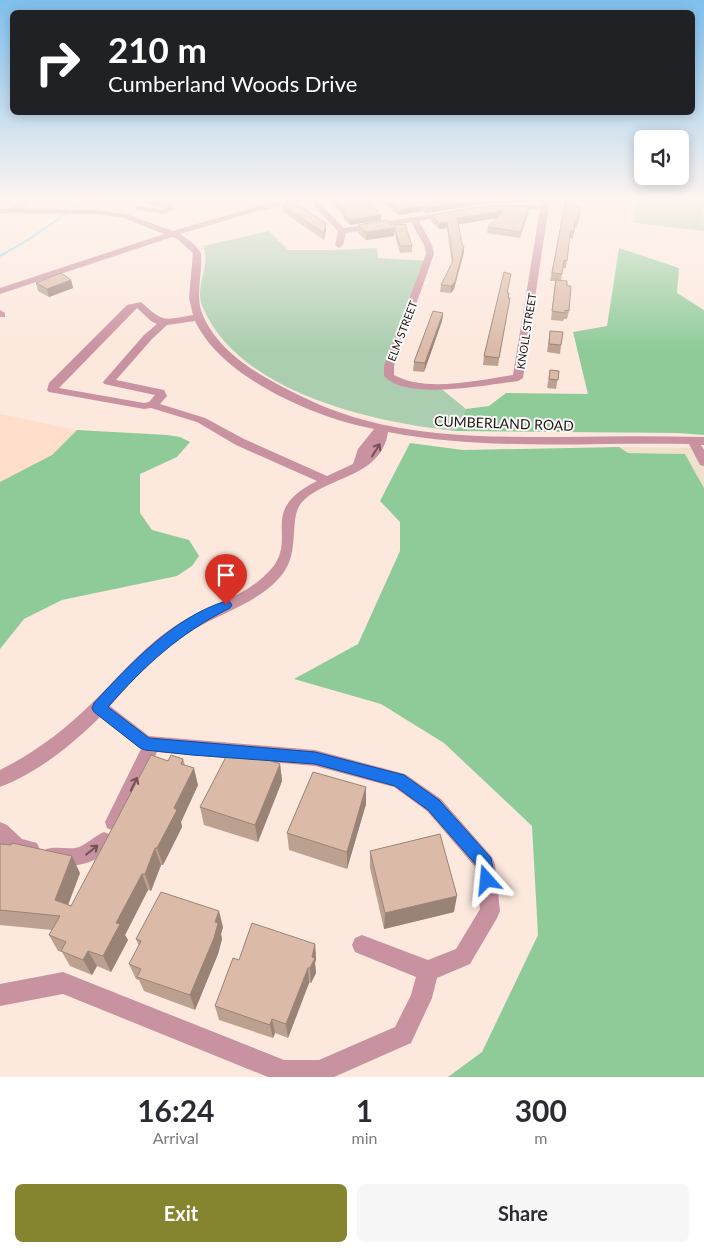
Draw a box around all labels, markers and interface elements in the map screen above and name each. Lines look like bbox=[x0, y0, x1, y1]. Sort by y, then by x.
text: 210 m bbox=[108, 28, 207, 70]
icon: right bbox=[25, 30, 90, 95]
text: Cumberland Woods Drive bbox=[108, 70, 357, 97]
map controls bbox=[634, 130, 689, 185]
button: sound bbox=[634, 130, 689, 185]
street label: KNOLL STREET bbox=[514, 292, 539, 370]
street label: ELM STREET bbox=[385, 299, 420, 363]
street label: CUMBERLAND ROAD bbox=[434, 412, 574, 434]
one-way arrow bbox=[371, 443, 381, 457]
pin bbox=[205, 554, 247, 605]
icon: arrive bbox=[212, 561, 240, 589]
one-way arrow bbox=[130, 777, 139, 792]
one-way arrow bbox=[85, 845, 98, 856]
position arrow bbox=[460, 853, 512, 905]
text: 16:24 bbox=[137, 1092, 214, 1128]
text: 1 bbox=[356, 1092, 373, 1128]
text: 300 bbox=[515, 1092, 567, 1128]
text: Arrival bbox=[153, 1128, 199, 1147]
text: min bbox=[352, 1128, 378, 1147]
text: m bbox=[534, 1128, 547, 1147]
button: Exit bbox=[15, 1184, 347, 1242]
button: Share bbox=[357, 1184, 689, 1242]

